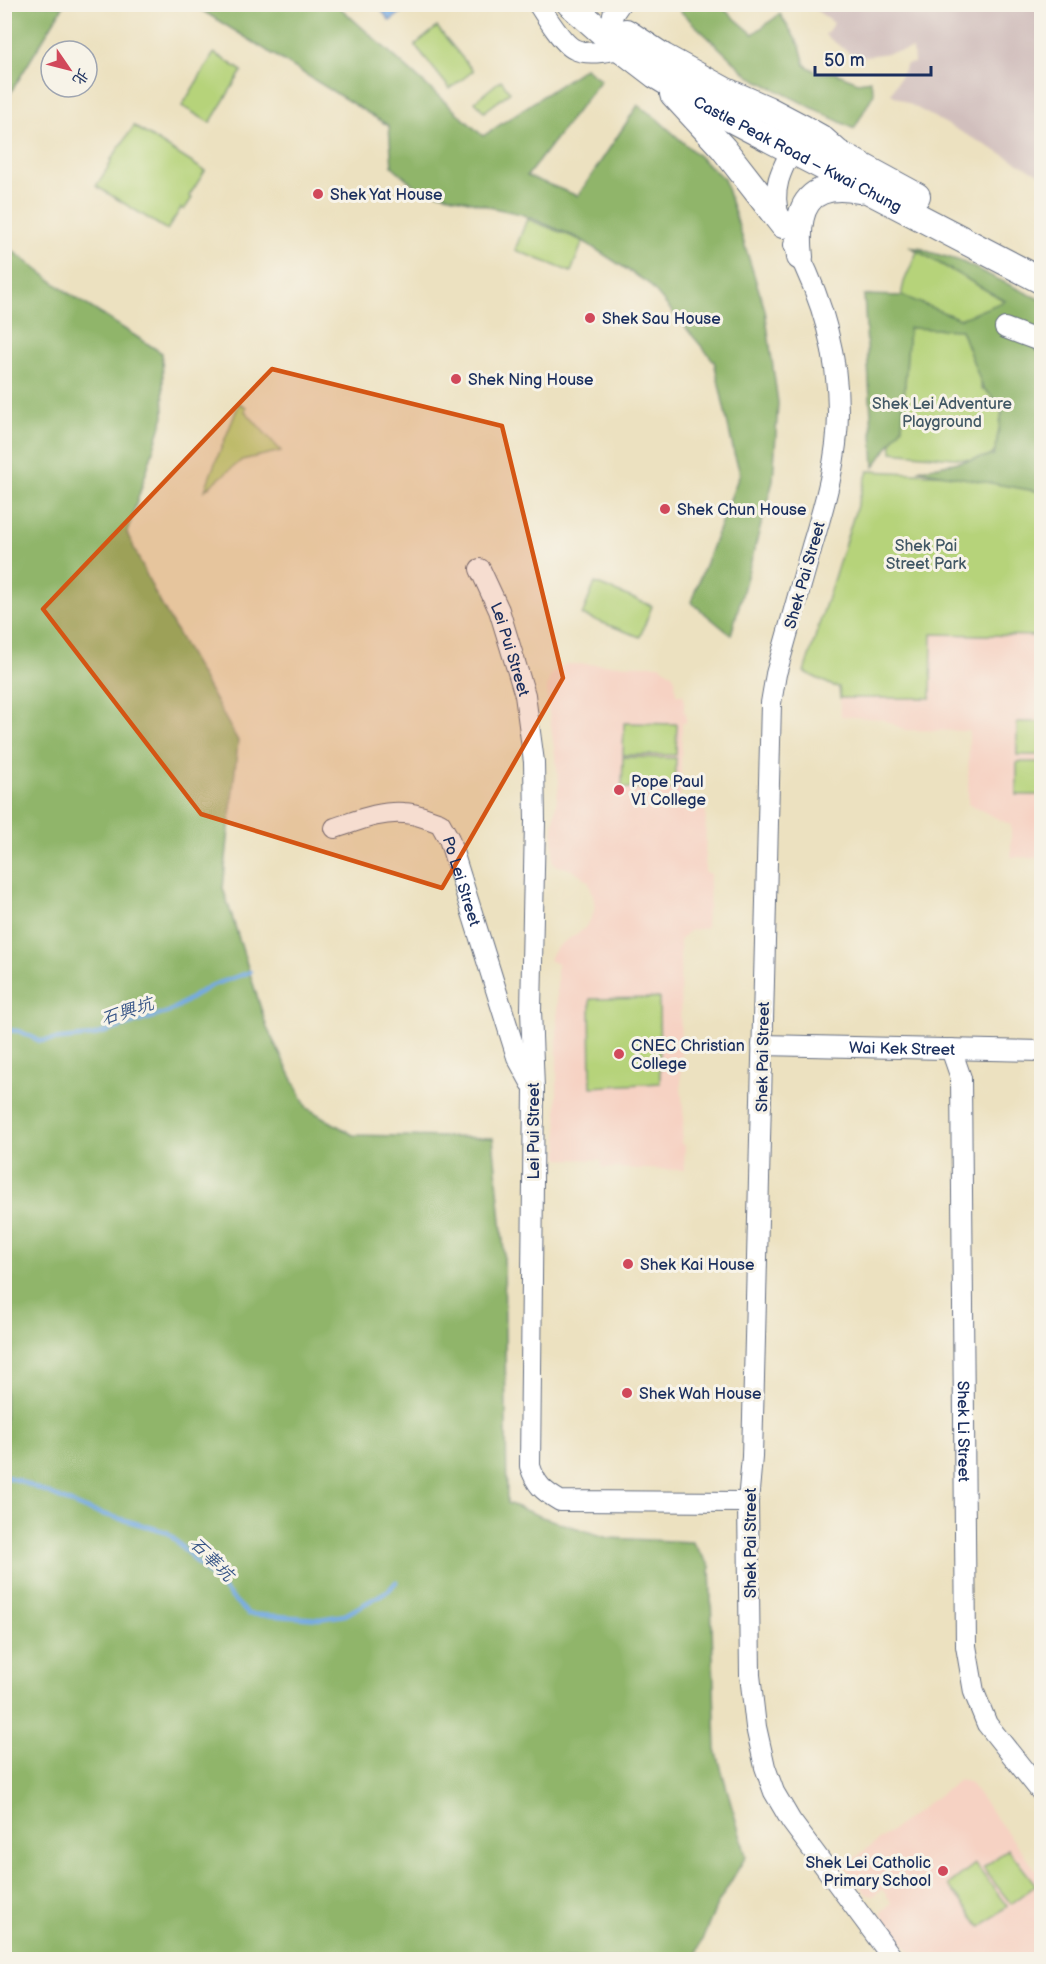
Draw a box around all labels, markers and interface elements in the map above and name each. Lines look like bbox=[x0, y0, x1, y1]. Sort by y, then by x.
north arrow bbox=[39, 39, 99, 99]
scale bar bbox=[815, 39, 930, 77]
text: 50 m bbox=[824, 50, 865, 71]
text: 北 bbox=[68, 65, 92, 89]
street label: Castle Peak Road – Kwai Chung bbox=[689, 93, 905, 217]
place label: Shek Yat House bbox=[330, 186, 443, 205]
marker: Shek Yat House bbox=[311, 187, 325, 201]
place label: Shek Sau House bbox=[602, 310, 721, 329]
marker: Shek Sau House bbox=[583, 311, 597, 325]
place label: Shek Ning House bbox=[468, 371, 594, 390]
marker: Shek Ning House bbox=[449, 372, 463, 386]
park label: Shek Lei Adventure Playground bbox=[872, 395, 1012, 432]
place label: Shek Chun House bbox=[677, 501, 807, 520]
marker: Shek Chun House bbox=[658, 502, 672, 516]
street label: Shek Pai Street bbox=[781, 520, 830, 631]
park label: Shek Pai Street Park bbox=[886, 537, 966, 574]
street label: Lei Pui Street bbox=[486, 600, 533, 699]
place label: Pope Paul VI College bbox=[631, 773, 706, 810]
marker: Pope Paul VI College bbox=[612, 783, 626, 797]
street label: Po Lei Street bbox=[438, 834, 484, 929]
water label: 石興坑 bbox=[98, 993, 158, 1030]
street label: Shek Pai Street bbox=[753, 1002, 774, 1112]
place label: CNEC Christian College bbox=[631, 1037, 745, 1074]
street label: Wai Kek Street bbox=[849, 1039, 955, 1060]
marker: CNEC Christian College bbox=[612, 1047, 626, 1061]
street label: Lei Pui Street bbox=[525, 1082, 544, 1179]
place label: Shek Kai House bbox=[640, 1256, 755, 1275]
marker: Shek Kai House bbox=[621, 1257, 635, 1271]
street label: Shek Li Street bbox=[953, 1381, 973, 1482]
place label: Shek Wah House bbox=[639, 1385, 762, 1404]
marker: Shek Wah House bbox=[620, 1386, 634, 1400]
street label: Shek Pai Street bbox=[742, 1488, 761, 1598]
water label: 石華坑 bbox=[185, 1533, 240, 1587]
place label: Shek Lei Catholic Primary School bbox=[805, 1854, 931, 1891]
marker: Shek Lei Catholic Primary School bbox=[936, 1864, 950, 1878]

